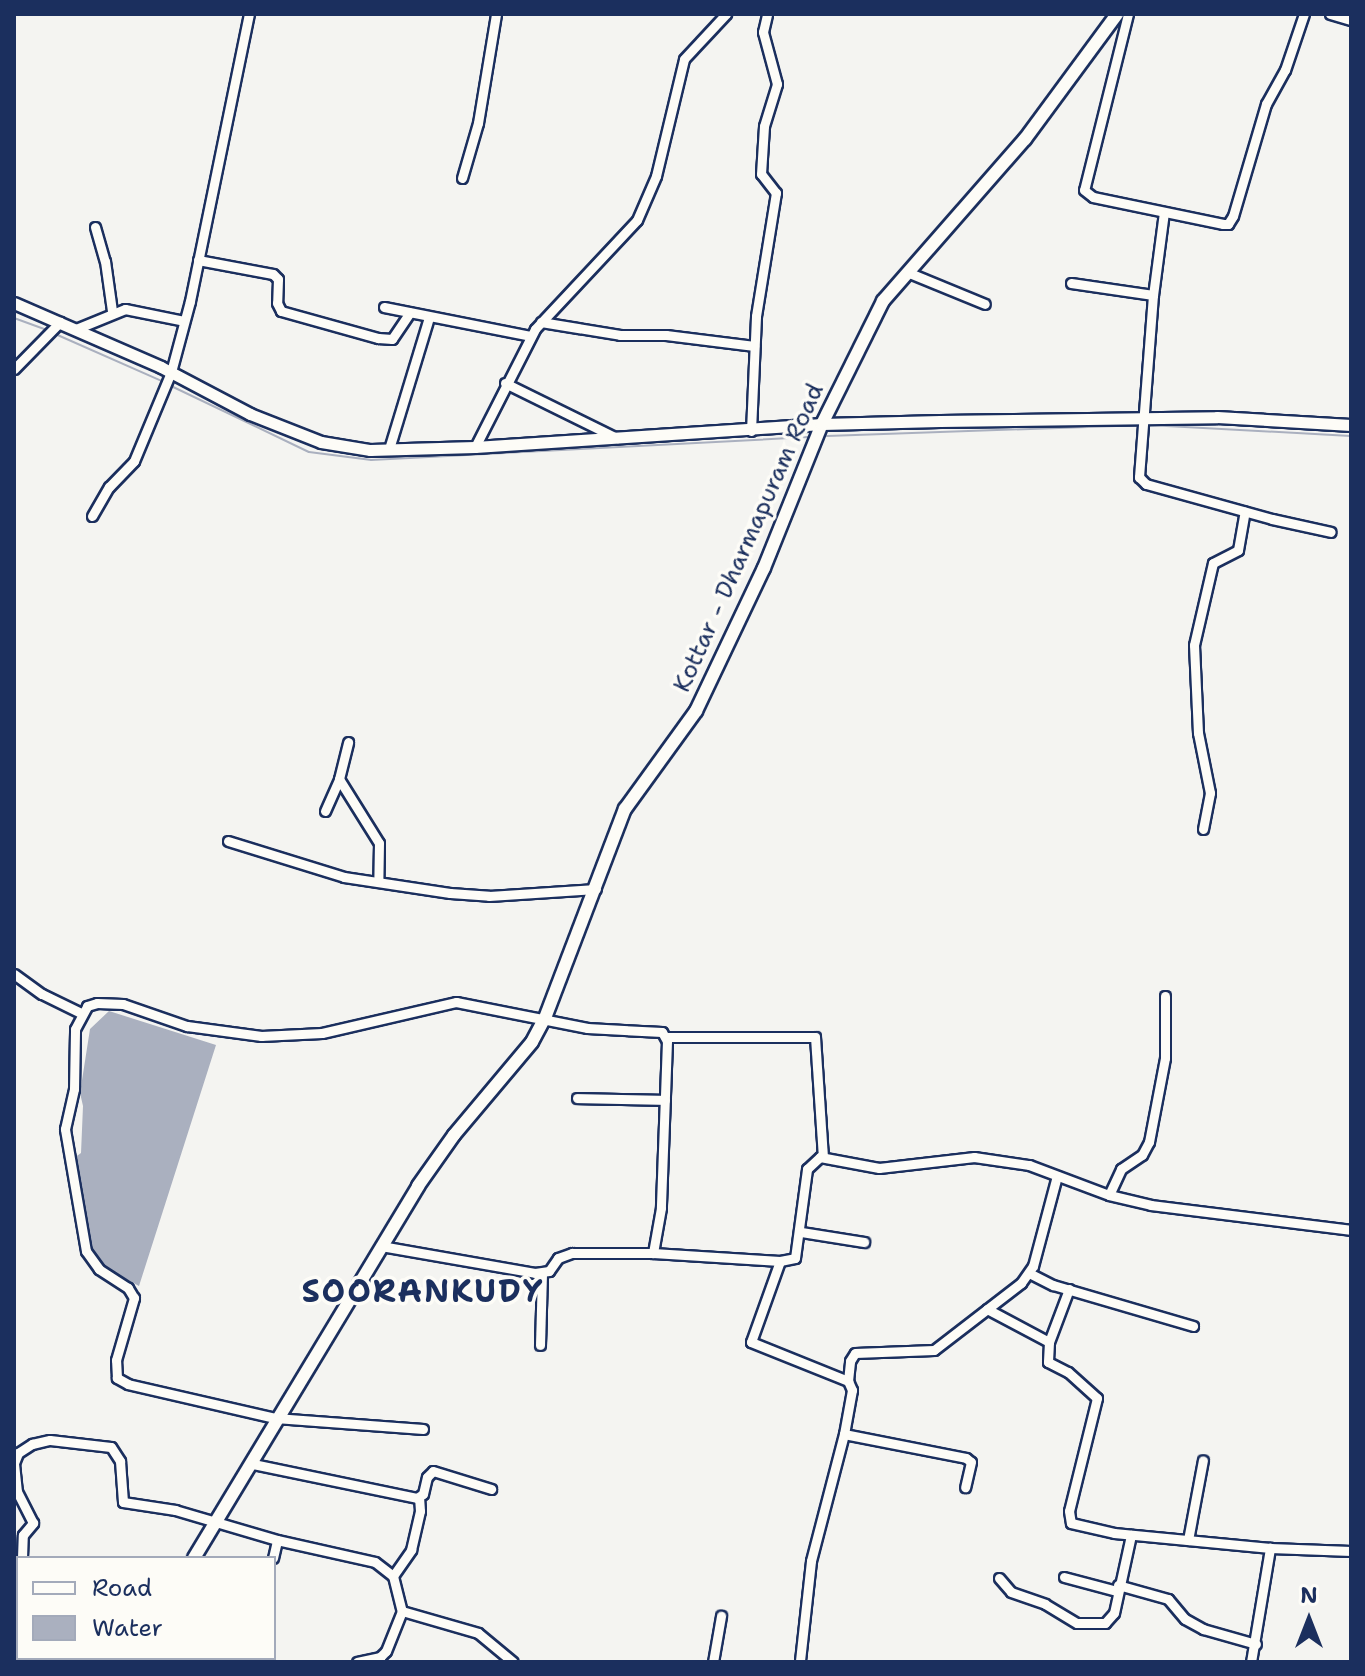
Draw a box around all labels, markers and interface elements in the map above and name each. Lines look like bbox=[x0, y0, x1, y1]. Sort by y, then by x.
street label: Kottar - Dharmapuram Road bbox=[668, 379, 830, 697]
district label: SOORANKUDY bbox=[301, 1272, 545, 1310]
legend bbox=[16, 1556, 276, 1660]
text: Road bbox=[92, 1572, 152, 1604]
north arrow bbox=[1269, 1580, 1349, 1660]
text: N bbox=[1300, 1581, 1318, 1610]
text: Water bbox=[92, 1612, 163, 1644]

